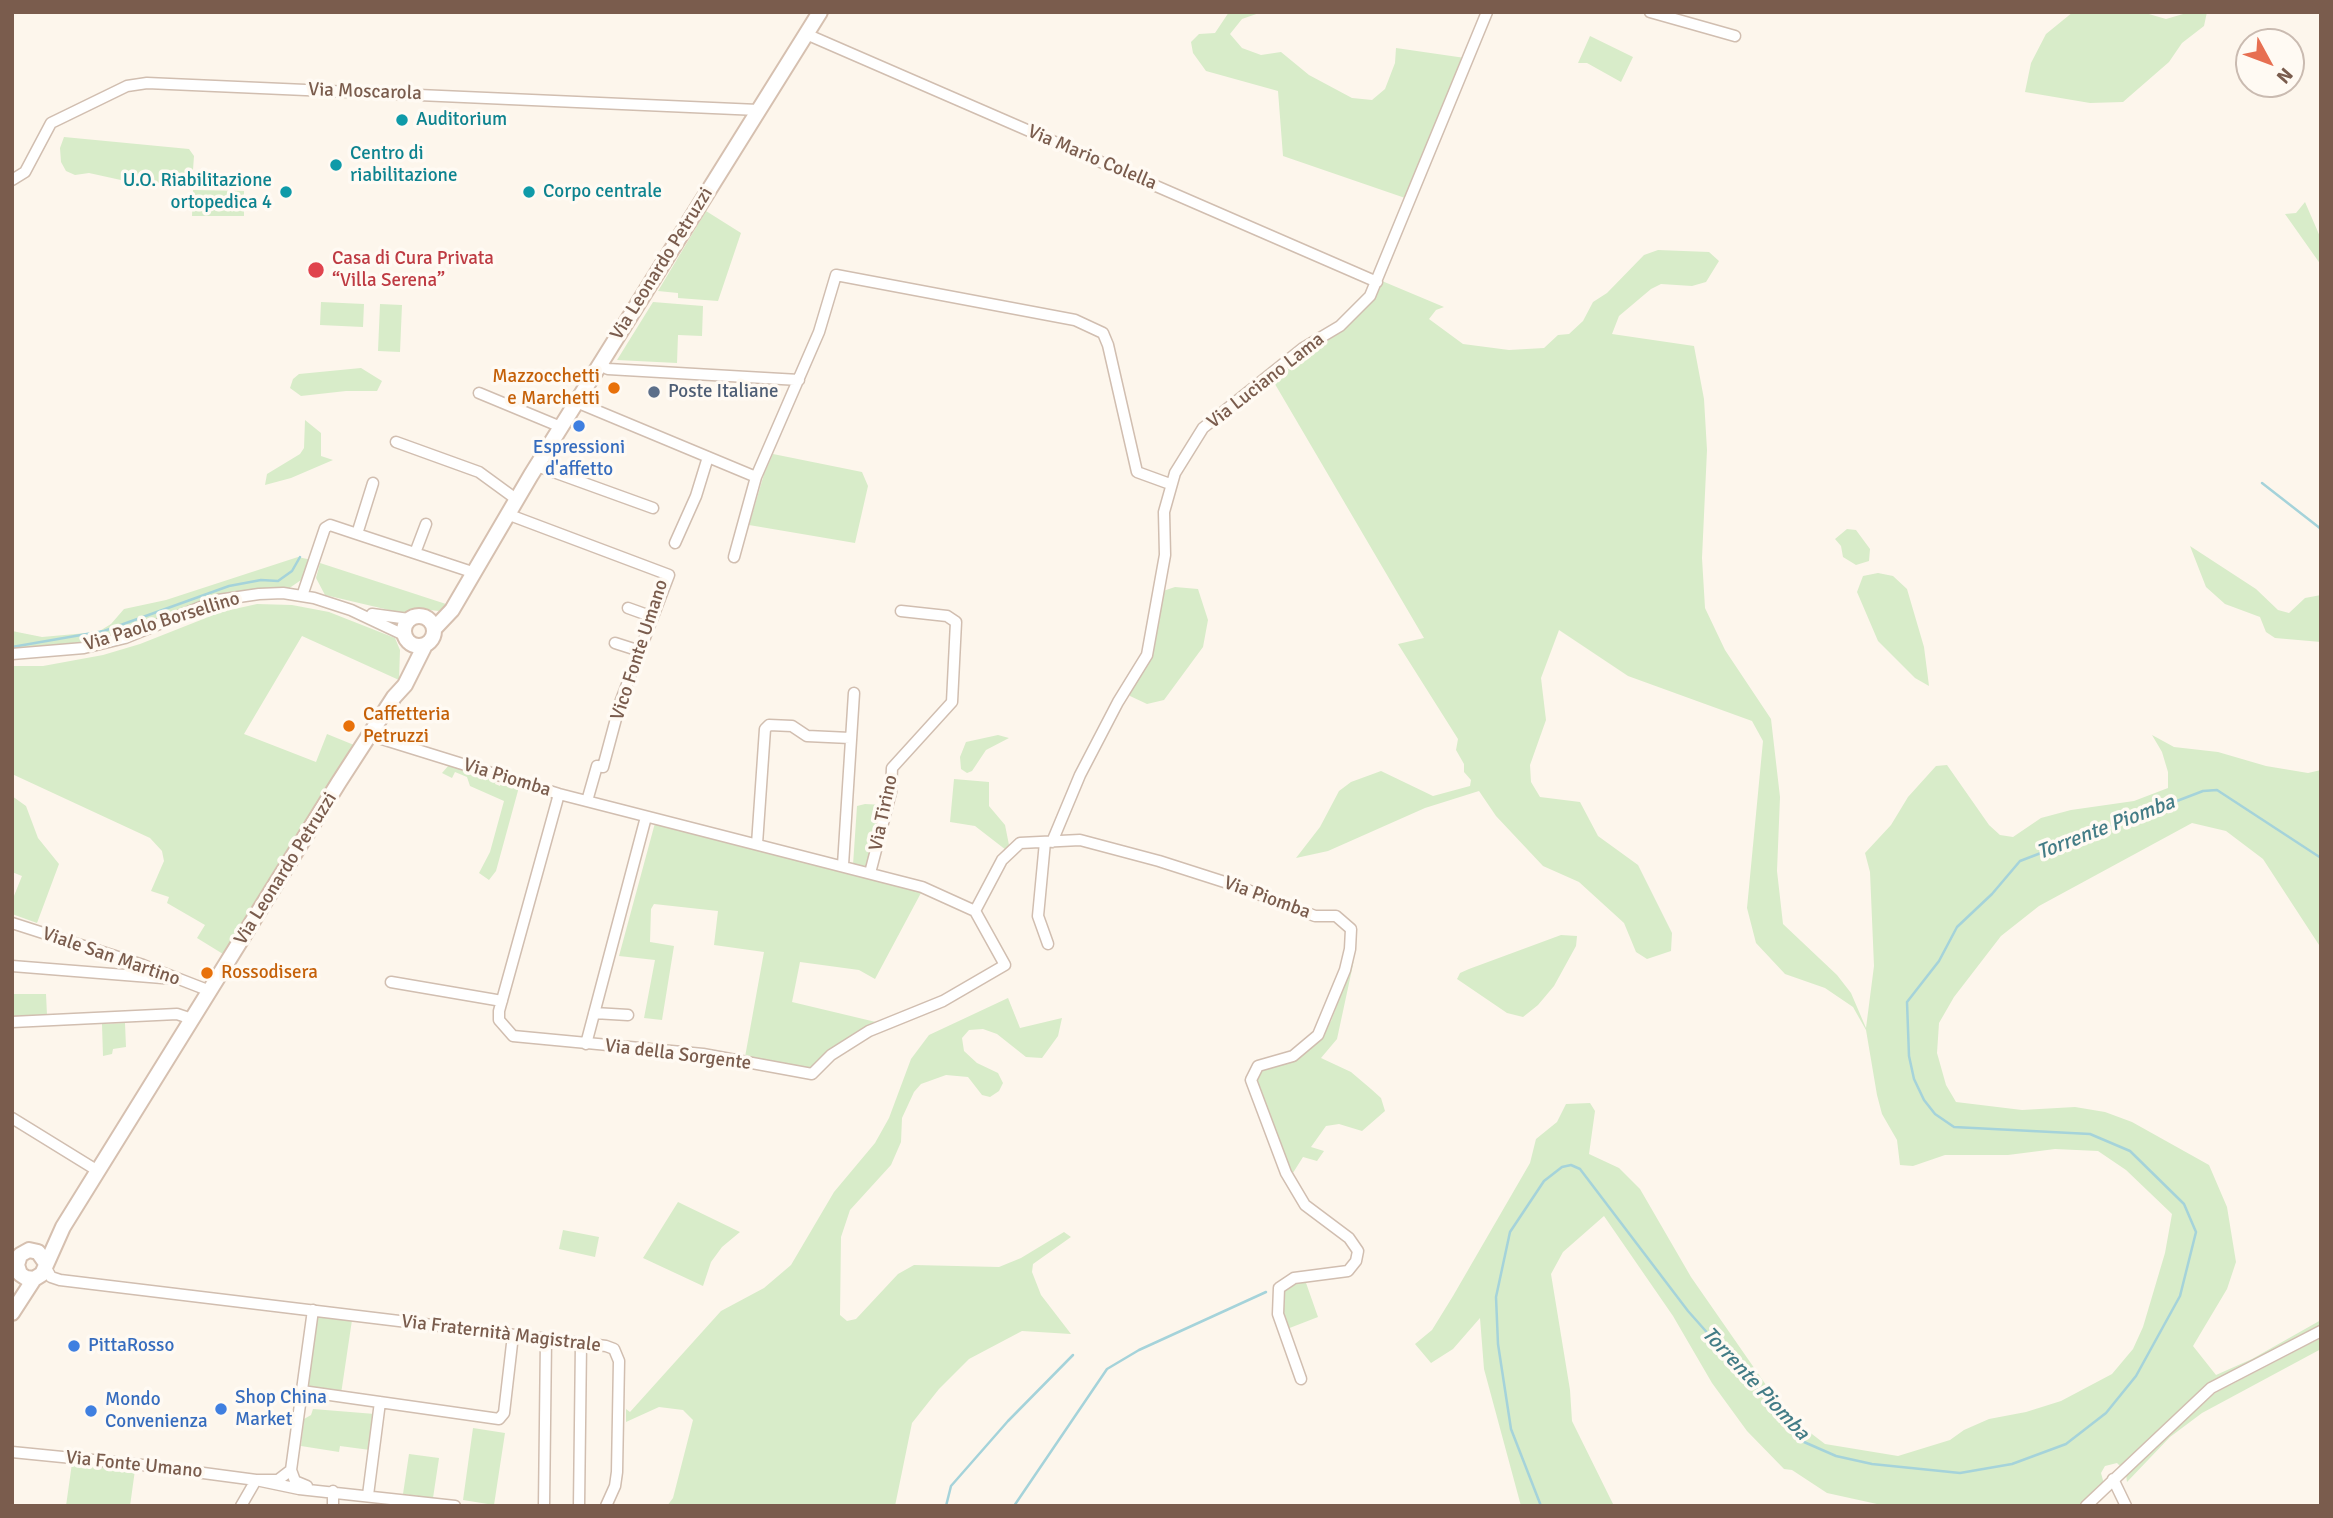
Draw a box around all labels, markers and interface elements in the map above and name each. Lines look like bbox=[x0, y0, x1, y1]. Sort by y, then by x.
north arrow bbox=[2235, 28, 2305, 98]
text: N bbox=[2271, 63, 2298, 88]
street label: Via Moscarola bbox=[308, 79, 422, 105]
place label: Auditorium bbox=[416, 109, 507, 131]
marker: Auditorium bbox=[394, 112, 410, 128]
street label: Via Mario Colella bbox=[1024, 121, 1160, 195]
place label: Centro di riabilitazione bbox=[350, 143, 457, 187]
marker: Centro di riabilitazione bbox=[328, 157, 344, 173]
place label: U.O. Riabilitazione ortopedica 4 bbox=[123, 170, 272, 214]
place label: Corpo centrale bbox=[543, 181, 662, 203]
marker: U.O. Riabilitazione ortopedica 4 bbox=[278, 184, 294, 200]
marker: Corpo centrale bbox=[521, 184, 537, 200]
street label: Via Leonardo Petruzzi bbox=[606, 184, 718, 344]
place label: Casa di Cura Privata “Villa Serena” bbox=[332, 248, 494, 292]
marker: Casa di Cura Privata “Villa Serena” bbox=[306, 260, 326, 280]
street label: Via Luciano Lama bbox=[1203, 328, 1329, 434]
place label: Mazzocchetti e Marchetti bbox=[492, 366, 600, 410]
marker: Mazzocchetti e Marchetti bbox=[606, 380, 622, 396]
place label: Poste Italiane bbox=[668, 381, 779, 403]
marker: Poste Italiane bbox=[646, 384, 662, 400]
marker: Espressioni d'affetto bbox=[571, 418, 587, 434]
place label: Espressioni d'affetto bbox=[533, 437, 625, 481]
street label: Vico Fonte Umano bbox=[607, 577, 673, 723]
street label: Via Paolo Borsellino bbox=[81, 587, 243, 657]
place label: Caffetteria Petruzzi bbox=[363, 704, 450, 748]
marker: Caffetteria Petruzzi bbox=[341, 718, 357, 734]
street label: Via Piomba bbox=[460, 754, 554, 802]
street label: Via Tirino bbox=[865, 773, 903, 853]
street label: Via Leonardo Petruzzi bbox=[230, 789, 342, 949]
water label: Torrente Piomba bbox=[2033, 790, 2179, 866]
street label: Via Piomba bbox=[1221, 872, 1313, 924]
street label: Viale San Martino bbox=[39, 923, 183, 991]
place label: Rossodisera bbox=[221, 962, 318, 984]
marker: Rossodisera bbox=[199, 965, 215, 981]
street label: Via della Sorgente bbox=[603, 1035, 753, 1075]
street label: Via Fraternità Magistrale bbox=[400, 1310, 602, 1358]
water label: Torrente Piomba bbox=[1696, 1322, 1814, 1446]
place label: PittaRosso bbox=[88, 1335, 174, 1357]
marker: PittaRosso bbox=[66, 1338, 82, 1354]
place label: Shop China Market bbox=[235, 1387, 327, 1431]
place label: Mondo Convenienza bbox=[105, 1389, 208, 1433]
marker: Shop China Market bbox=[213, 1401, 229, 1417]
marker: Mondo Convenienza bbox=[83, 1403, 99, 1419]
street label: Via Fonte Umano bbox=[64, 1446, 204, 1484]

